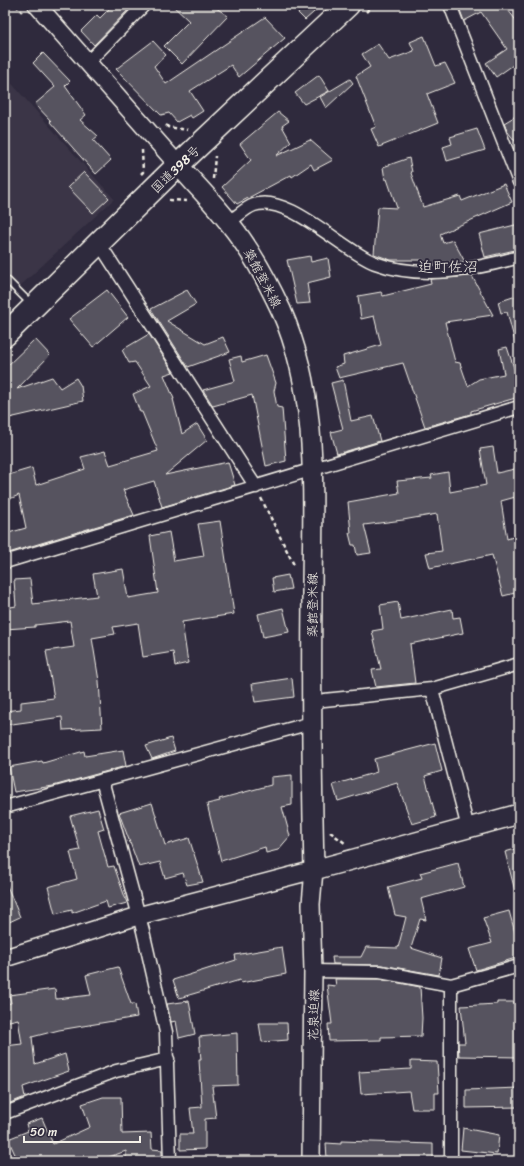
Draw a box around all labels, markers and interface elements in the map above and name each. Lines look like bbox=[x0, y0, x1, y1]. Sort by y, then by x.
street label: 国道398号 bbox=[145, 140, 206, 199]
street label: 築館登米線 bbox=[237, 244, 288, 313]
district label: 迫町佐沼 bbox=[418, 254, 478, 280]
street label: 築館登米線 bbox=[301, 572, 324, 638]
street label: 花泉迫線 bbox=[302, 988, 325, 1041]
scale bar bbox=[24, 1118, 140, 1144]
text: 50 m bbox=[30, 1121, 57, 1143]

